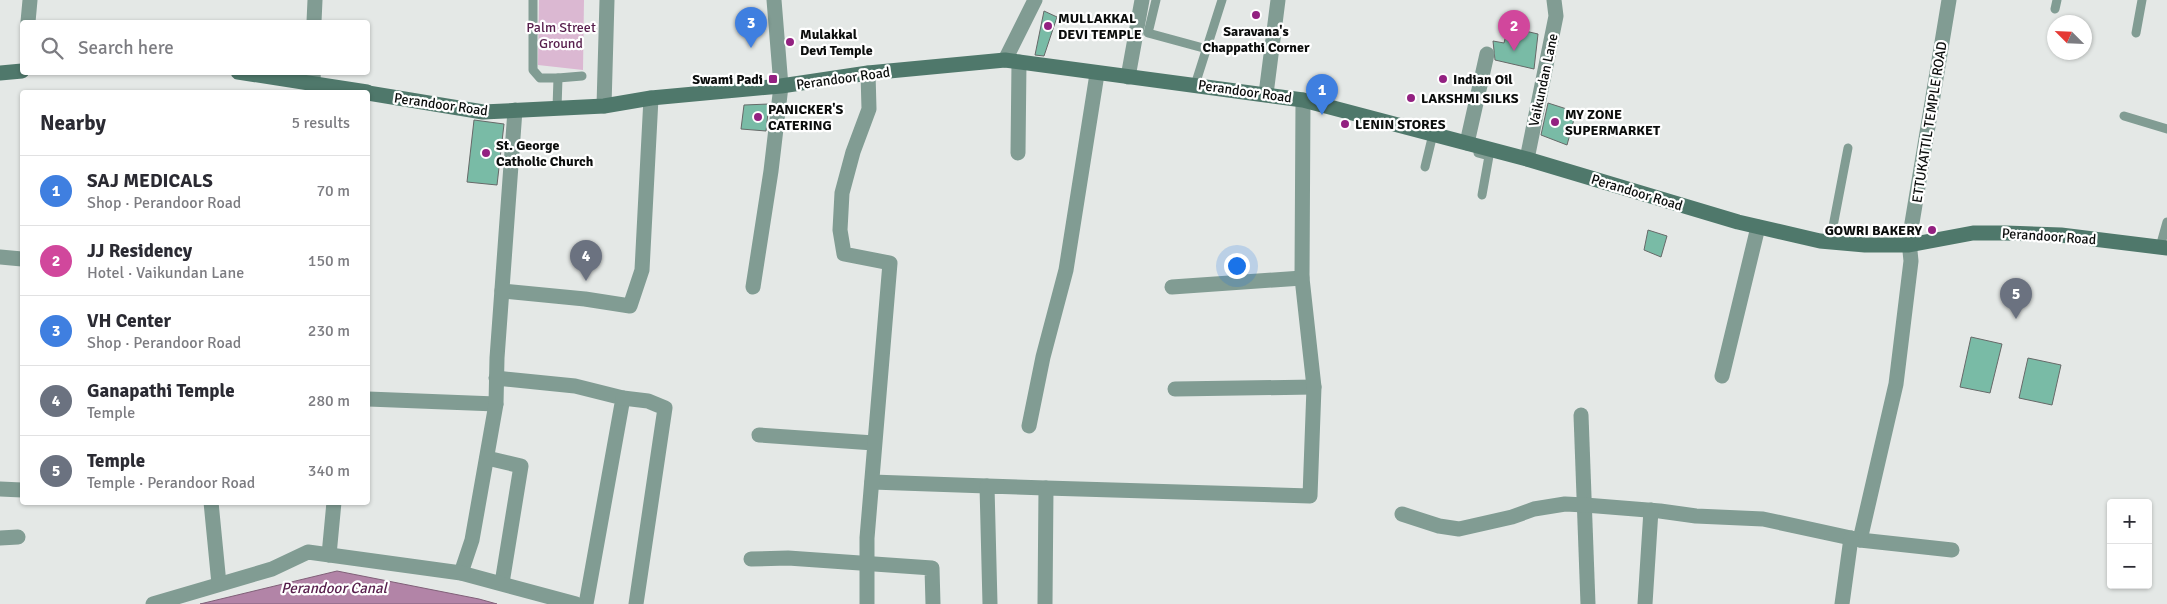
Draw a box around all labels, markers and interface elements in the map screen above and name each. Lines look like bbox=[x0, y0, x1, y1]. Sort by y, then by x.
pin: 3 bbox=[735, 7, 767, 48]
marker: Saravana's Chappathi Corner bbox=[1250, 9, 1262, 21]
place label: MULLAKKAL DEVI TEMPLE bbox=[1058, 10, 1142, 43]
pin: 2 bbox=[1498, 10, 1530, 51]
north arrow bbox=[2047, 15, 2092, 60]
park label: Palm Street Ground bbox=[526, 19, 596, 52]
search box bbox=[20, 20, 370, 75]
marker: MULLAKKAL DEVI TEMPLE bbox=[1042, 20, 1054, 32]
place label: Saravana's Chappathi Corner bbox=[1202, 23, 1310, 56]
place label: Mulakkal Devi Temple bbox=[800, 26, 873, 59]
street label: Vaikundan Lane bbox=[1525, 32, 1562, 128]
icon: search bbox=[38, 34, 66, 62]
text: Search here bbox=[78, 36, 174, 60]
marker: Mulakkal Devi Temple bbox=[784, 36, 796, 48]
street label: ETTUKATTIL TEMPLE ROAD bbox=[1908, 40, 1951, 204]
street label: Perandoor Road bbox=[795, 63, 891, 93]
place label: Swami Padi bbox=[692, 71, 763, 88]
place label: Indian Oil bbox=[1453, 71, 1513, 88]
marker: Swami Padi bbox=[767, 73, 779, 85]
marker: Indian Oil bbox=[1437, 73, 1449, 85]
pin: 1 bbox=[1306, 74, 1338, 115]
street label: Perandoor Road bbox=[1197, 76, 1293, 106]
street label: Perandoor Road bbox=[393, 89, 489, 119]
place label: LAKSHMI SILKS bbox=[1421, 90, 1519, 107]
marker: LAKSHMI SILKS bbox=[1405, 92, 1417, 104]
place label: PANICKER'S CATERING bbox=[768, 101, 844, 134]
place label: MY ZONE SUPERMARKET bbox=[1565, 106, 1661, 139]
text: Nearby bbox=[40, 110, 106, 136]
marker: PANICKER'S CATERING bbox=[752, 111, 764, 123]
text: 5 results bbox=[291, 113, 350, 133]
place label: LENIN STORES bbox=[1355, 116, 1446, 133]
marker: MY ZONE SUPERMARKET bbox=[1549, 116, 1561, 128]
marker: LENIN STORES bbox=[1339, 118, 1351, 130]
place label: St. George Catholic Church bbox=[496, 137, 594, 170]
marker: St. George Catholic Church bbox=[480, 147, 492, 159]
text: SAJ MEDICALS bbox=[87, 169, 213, 193]
street label: Perandoor Road bbox=[1589, 171, 1685, 214]
text: 1 bbox=[52, 181, 60, 201]
text: 70 m bbox=[316, 181, 350, 201]
text: Shop · Perandoor Road bbox=[87, 193, 241, 213]
place label: GOWRI BAKERY bbox=[1825, 222, 1922, 239]
marker: GOWRI BAKERY bbox=[1926, 224, 1938, 236]
street label: Perandoor Road bbox=[2001, 225, 2097, 248]
text: JJ Residency bbox=[87, 239, 192, 263]
pin: 4 bbox=[570, 240, 602, 281]
text: 2 bbox=[52, 251, 60, 271]
text: 150 m bbox=[308, 251, 350, 271]
your location bbox=[1224, 253, 1250, 279]
text: Hotel · Vaikundan Lane bbox=[87, 263, 244, 283]
pin: 5 bbox=[2000, 278, 2032, 319]
text: VH Center bbox=[87, 309, 171, 333]
text: 3 bbox=[52, 321, 60, 341]
text: 230 m bbox=[308, 321, 350, 341]
text: Shop · Perandoor Road bbox=[87, 333, 241, 353]
text: Ganapathi Temple bbox=[87, 379, 235, 403]
text: 4 bbox=[52, 391, 60, 411]
text: 280 m bbox=[308, 391, 350, 411]
text: Temple bbox=[87, 403, 135, 423]
text: Temple bbox=[87, 449, 145, 473]
text: 5 bbox=[52, 461, 60, 481]
text: 340 m bbox=[308, 461, 350, 481]
text: Temple · Perandoor Road bbox=[87, 473, 255, 493]
map controls bbox=[2107, 499, 2152, 589]
button: + bbox=[2107, 499, 2152, 544]
button: − bbox=[2107, 544, 2152, 589]
water label: Perandoor Canal bbox=[281, 579, 389, 597]

